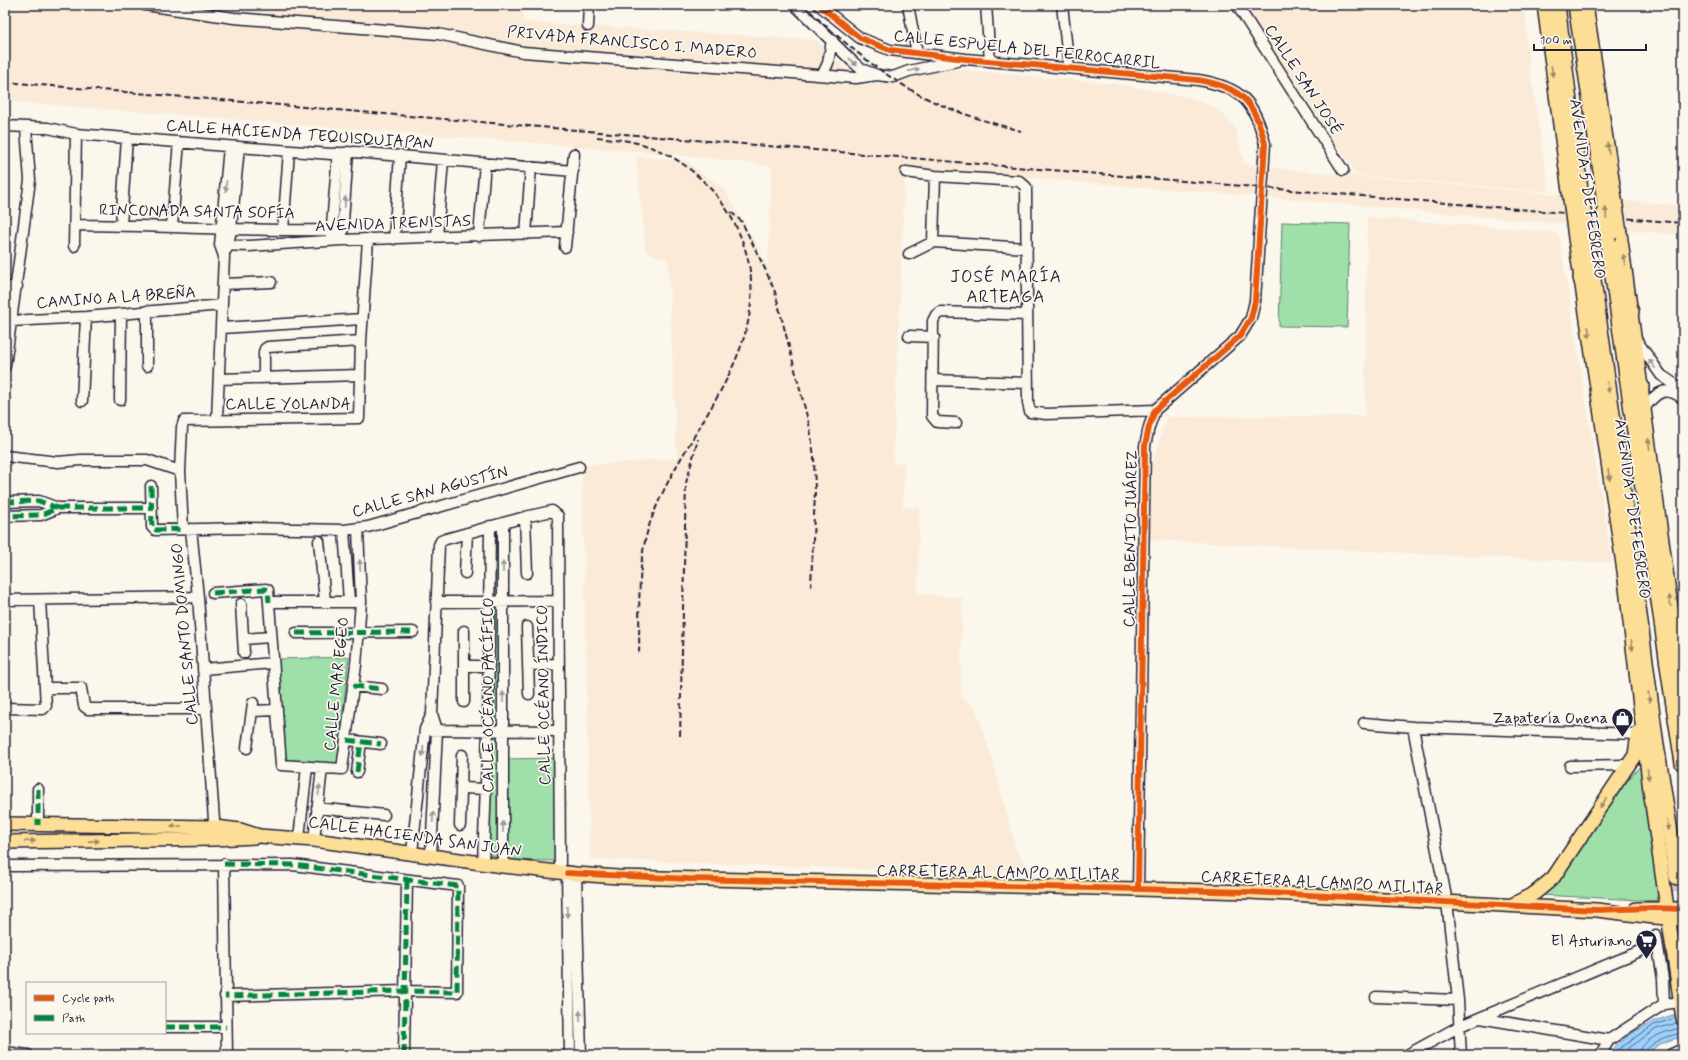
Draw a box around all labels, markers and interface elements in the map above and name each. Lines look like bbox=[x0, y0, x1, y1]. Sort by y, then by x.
street label: CALLE SAN JOSÉ bbox=[1259, 21, 1347, 140]
street label: PRIVADA FRANCISCO I. MADERO bbox=[506, 22, 758, 64]
street label: CALLE ESPUELA DEL FERROCARRIL bbox=[893, 26, 1162, 75]
scale bar bbox=[1534, 26, 1646, 52]
text: 100 m bbox=[1540, 33, 1572, 49]
one-way arrow bbox=[848, 57, 858, 67]
one-way arrow bbox=[1549, 65, 1555, 78]
one-way arrow bbox=[908, 66, 921, 72]
street label: AVENIDA 5 DE FEBRERO bbox=[1564, 97, 1610, 281]
street label: CALLE HACIENDA TEQUISQUIAPAN bbox=[165, 115, 435, 155]
one-way arrow bbox=[1604, 142, 1610, 154]
one-way arrow bbox=[222, 180, 229, 192]
one-way arrow bbox=[341, 196, 348, 208]
street label: RINCONADA SANTA SOFÍA bbox=[99, 200, 295, 224]
one-way arrow bbox=[1602, 207, 1609, 219]
street label: AVENIDA TRENISTAS bbox=[315, 211, 471, 237]
one-way arrow bbox=[1621, 254, 1627, 266]
district label: JOSÉ MARÍA ARTEAGA bbox=[950, 265, 1062, 308]
street label: CAMINO A LA BREÑA bbox=[36, 282, 196, 314]
one-way arrow bbox=[1586, 326, 1592, 338]
one-way arrow bbox=[1648, 358, 1656, 369]
one-way arrow bbox=[1605, 381, 1611, 393]
street label: CALLE YOLANDA bbox=[225, 394, 351, 415]
street label: AVENIDA 5 DE FEBRERO bbox=[1609, 417, 1655, 601]
one-way arrow bbox=[1645, 438, 1652, 450]
street label: CALLE BENITO JUÁREZ bbox=[1119, 450, 1143, 628]
street label: CALLE SAN AGUSTÍN bbox=[350, 461, 510, 523]
one-way arrow bbox=[1607, 469, 1613, 481]
street label: CALLE SANTO DOMINGO bbox=[167, 542, 203, 726]
one-way arrow bbox=[356, 559, 363, 571]
one-way arrow bbox=[500, 560, 506, 573]
one-way arrow bbox=[1667, 595, 1673, 607]
street label: CALLE OCÉANO PACÍFICO bbox=[478, 597, 499, 793]
street label: CALLE OCÉANO ÍNDICO bbox=[532, 604, 556, 786]
street label: CALLE MAR EGEO bbox=[320, 616, 354, 752]
one-way arrow bbox=[1629, 639, 1636, 651]
one-way arrow bbox=[500, 690, 506, 703]
one-way arrow bbox=[1646, 691, 1652, 703]
shop icon: Zapatería Onena bbox=[1610, 705, 1636, 738]
place label: Zapatería Onena bbox=[1492, 708, 1608, 729]
one-way arrow bbox=[420, 745, 426, 757]
one-way arrow bbox=[1645, 768, 1651, 780]
one-way arrow bbox=[316, 784, 322, 796]
one-way arrow bbox=[1599, 798, 1607, 808]
one-way arrow bbox=[430, 810, 436, 823]
street label: CALLE HACIENDA SAN JUAN bbox=[307, 812, 523, 862]
one-way arrow bbox=[1665, 819, 1671, 831]
one-way arrow bbox=[500, 820, 506, 833]
one-way arrow bbox=[170, 823, 182, 830]
one-way arrow bbox=[24, 838, 36, 845]
one-way arrow bbox=[88, 838, 101, 844]
street label: CARRETERA AL CAMPO MILITAR bbox=[876, 860, 1120, 886]
street label: CARRETERA AL CAMPO MILITAR bbox=[1200, 866, 1444, 900]
one-way arrow bbox=[564, 906, 571, 918]
supermarket icon: El Asturiano bbox=[1634, 928, 1660, 961]
place label: El Asturiano bbox=[1551, 931, 1632, 952]
legend bbox=[26, 982, 166, 1034]
text: Cycle path bbox=[62, 991, 114, 1007]
one-way arrow bbox=[577, 1009, 583, 1022]
text: Path bbox=[62, 1011, 85, 1027]

